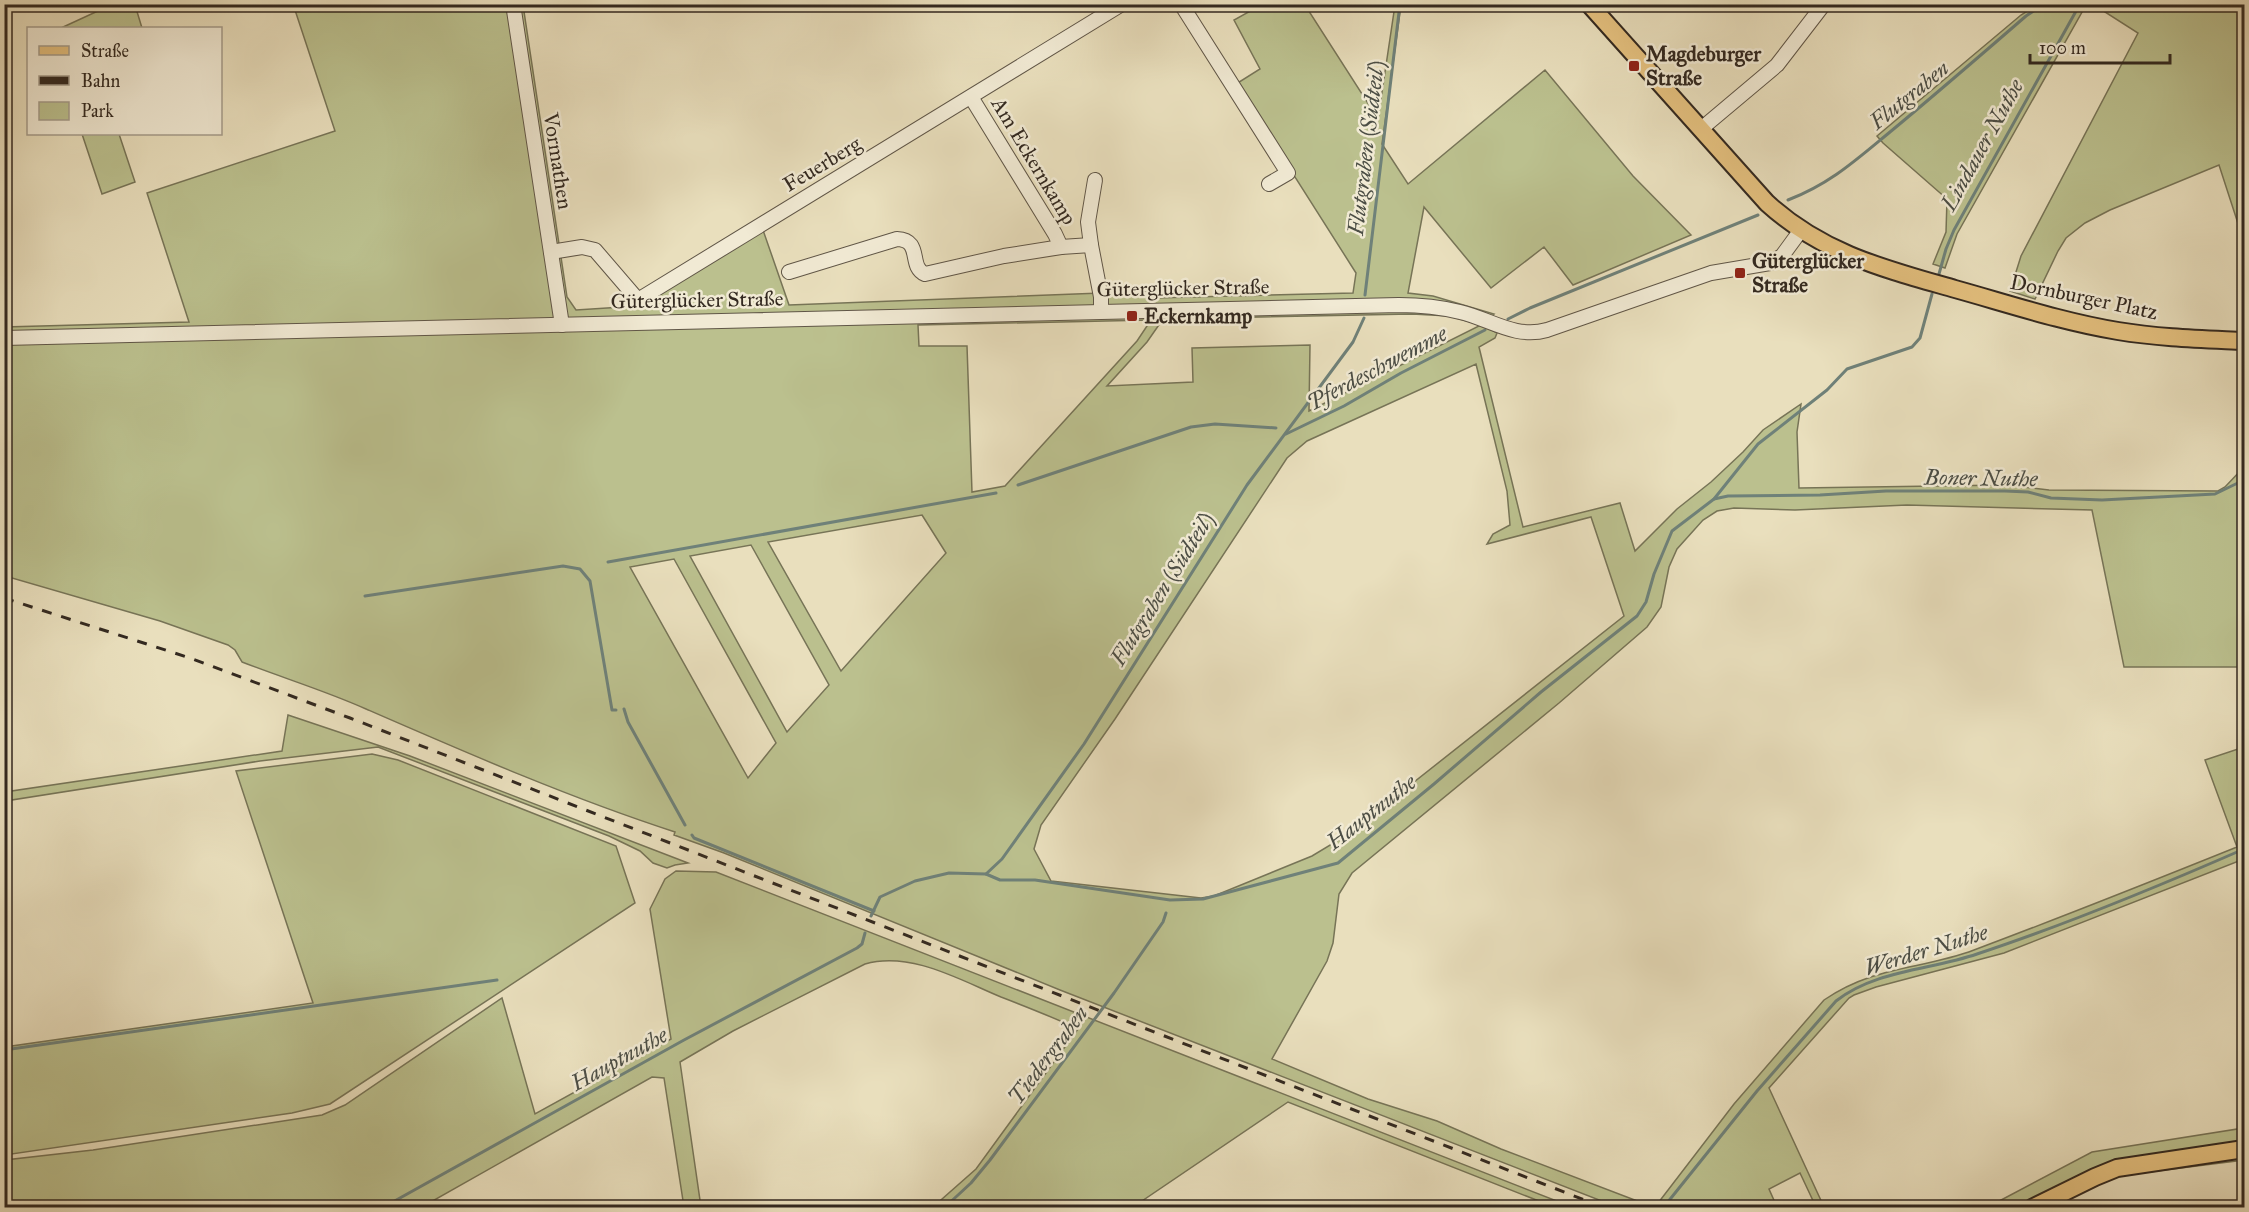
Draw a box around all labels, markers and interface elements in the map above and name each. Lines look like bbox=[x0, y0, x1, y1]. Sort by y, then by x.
legend bbox=[27, 27, 222, 135]
scale bar bbox=[2030, 27, 2170, 65]
text: 100 m bbox=[2039, 37, 2086, 59]
text: Straße bbox=[81, 40, 129, 62]
place label: Magdeburger Straße bbox=[1646, 41, 1762, 91]
water label: Flutgraben bbox=[1863, 54, 1955, 136]
water label: Flutgraben (Südteil) bbox=[1342, 59, 1390, 238]
marker: Magdeburger Straße bbox=[1627, 59, 1641, 73]
text: Bahn bbox=[81, 70, 121, 92]
water label: Lindauer Nuthe bbox=[1934, 74, 2030, 216]
street label: Am Eckernkamp bbox=[985, 91, 1082, 230]
text: Park bbox=[81, 100, 114, 122]
street label: Vormathen bbox=[537, 110, 578, 211]
street label: Feuerberg bbox=[778, 131, 866, 197]
place label: Güterglücker Straße bbox=[1752, 248, 1865, 298]
marker: Güterglücker Straße bbox=[1733, 266, 1747, 280]
street label: Dornburger Platz bbox=[2008, 269, 2160, 325]
street label: Güterglücker Straße bbox=[1096, 273, 1270, 303]
street label: Güterglücker Straße bbox=[610, 285, 784, 315]
place label: Eckernkamp bbox=[1144, 303, 1253, 329]
marker: Eckernkamp bbox=[1125, 309, 1139, 323]
water label: Pferdeschwemme bbox=[1302, 319, 1452, 416]
water label: Boner Nuthe bbox=[1923, 463, 2039, 492]
water label: Flutgraben (Südteil) bbox=[1104, 507, 1220, 671]
water label: Hauptnuthe bbox=[1320, 768, 1422, 856]
water label: Werder Nuthe bbox=[1861, 918, 1992, 982]
water label: Tiedergraben bbox=[1002, 1000, 1094, 1110]
water label: Hauptnuthe bbox=[565, 1021, 673, 1097]

